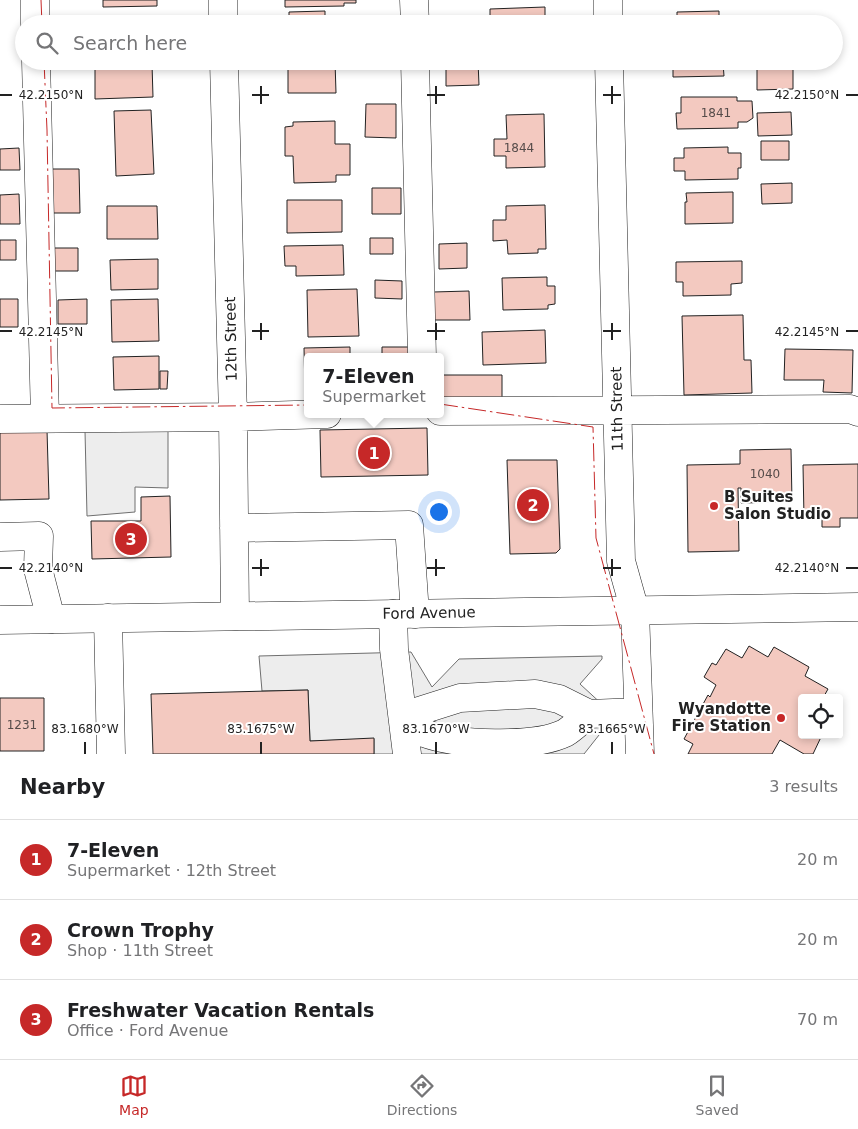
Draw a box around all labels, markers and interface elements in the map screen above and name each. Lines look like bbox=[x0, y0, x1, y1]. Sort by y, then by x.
search box bbox=[15, 15, 843, 70]
icon: search bbox=[33, 29, 61, 57]
text: Search here bbox=[73, 32, 187, 54]
text: 42.2150°N bbox=[19, 88, 83, 102]
text: 42.2150°N bbox=[775, 88, 839, 102]
house number: 1841 bbox=[701, 106, 731, 120]
house number: 1844 bbox=[504, 141, 534, 155]
street label: 12th Street bbox=[221, 296, 241, 382]
text: 42.2145°N bbox=[19, 325, 83, 339]
text: 42.2145°N bbox=[775, 325, 839, 339]
popup bbox=[304, 353, 444, 418]
text: 7-Eleven bbox=[322, 365, 415, 387]
street label: 11th Street bbox=[607, 366, 627, 452]
text: Supermarket bbox=[322, 387, 426, 406]
pin: 1 bbox=[358, 434, 390, 472]
house number: 1040 bbox=[750, 467, 780, 481]
pin: 2 bbox=[517, 486, 549, 524]
place label: B Suites Salon Studio bbox=[724, 488, 831, 523]
your location bbox=[426, 499, 452, 525]
marker: B Suites Salon Studio bbox=[708, 500, 720, 512]
pin: 3 bbox=[115, 520, 147, 558]
text: 42.2140°N bbox=[19, 561, 83, 575]
text: 42.2140°N bbox=[775, 561, 839, 575]
street label: Ford Avenue bbox=[382, 603, 476, 623]
map controls bbox=[798, 694, 843, 739]
button: locate bbox=[798, 694, 843, 739]
place label: Wyandotte Fire Station bbox=[671, 700, 771, 735]
marker: Wyandotte Fire Station bbox=[775, 712, 787, 724]
house number: 1231 bbox=[7, 718, 37, 732]
text: 83.1680°W bbox=[51, 722, 119, 736]
text: 83.1675°W bbox=[227, 722, 295, 736]
text: 83.1670°W bbox=[402, 722, 470, 736]
text: 83.1665°W bbox=[578, 722, 646, 736]
text: Nearby bbox=[20, 775, 105, 799]
text: 3 results bbox=[769, 777, 838, 796]
text: 7-Eleven bbox=[67, 839, 159, 861]
text: 1 bbox=[30, 850, 42, 869]
text: 20 m bbox=[797, 850, 838, 869]
text: Supermarket · 12th Street bbox=[67, 861, 276, 880]
text: Crown Trophy bbox=[67, 919, 214, 941]
text: 2 bbox=[30, 930, 42, 949]
text: 20 m bbox=[797, 930, 838, 949]
text: Shop · 11th Street bbox=[67, 941, 213, 960]
text: Freshwater Vacation Rentals bbox=[67, 999, 374, 1021]
text: 3 bbox=[30, 1010, 42, 1029]
text: 70 m bbox=[797, 1010, 838, 1029]
text: Office · Ford Avenue bbox=[67, 1021, 228, 1040]
tab: Map bbox=[119, 1072, 149, 1118]
tab: Directions bbox=[387, 1072, 457, 1118]
tab: Saved bbox=[696, 1072, 739, 1118]

